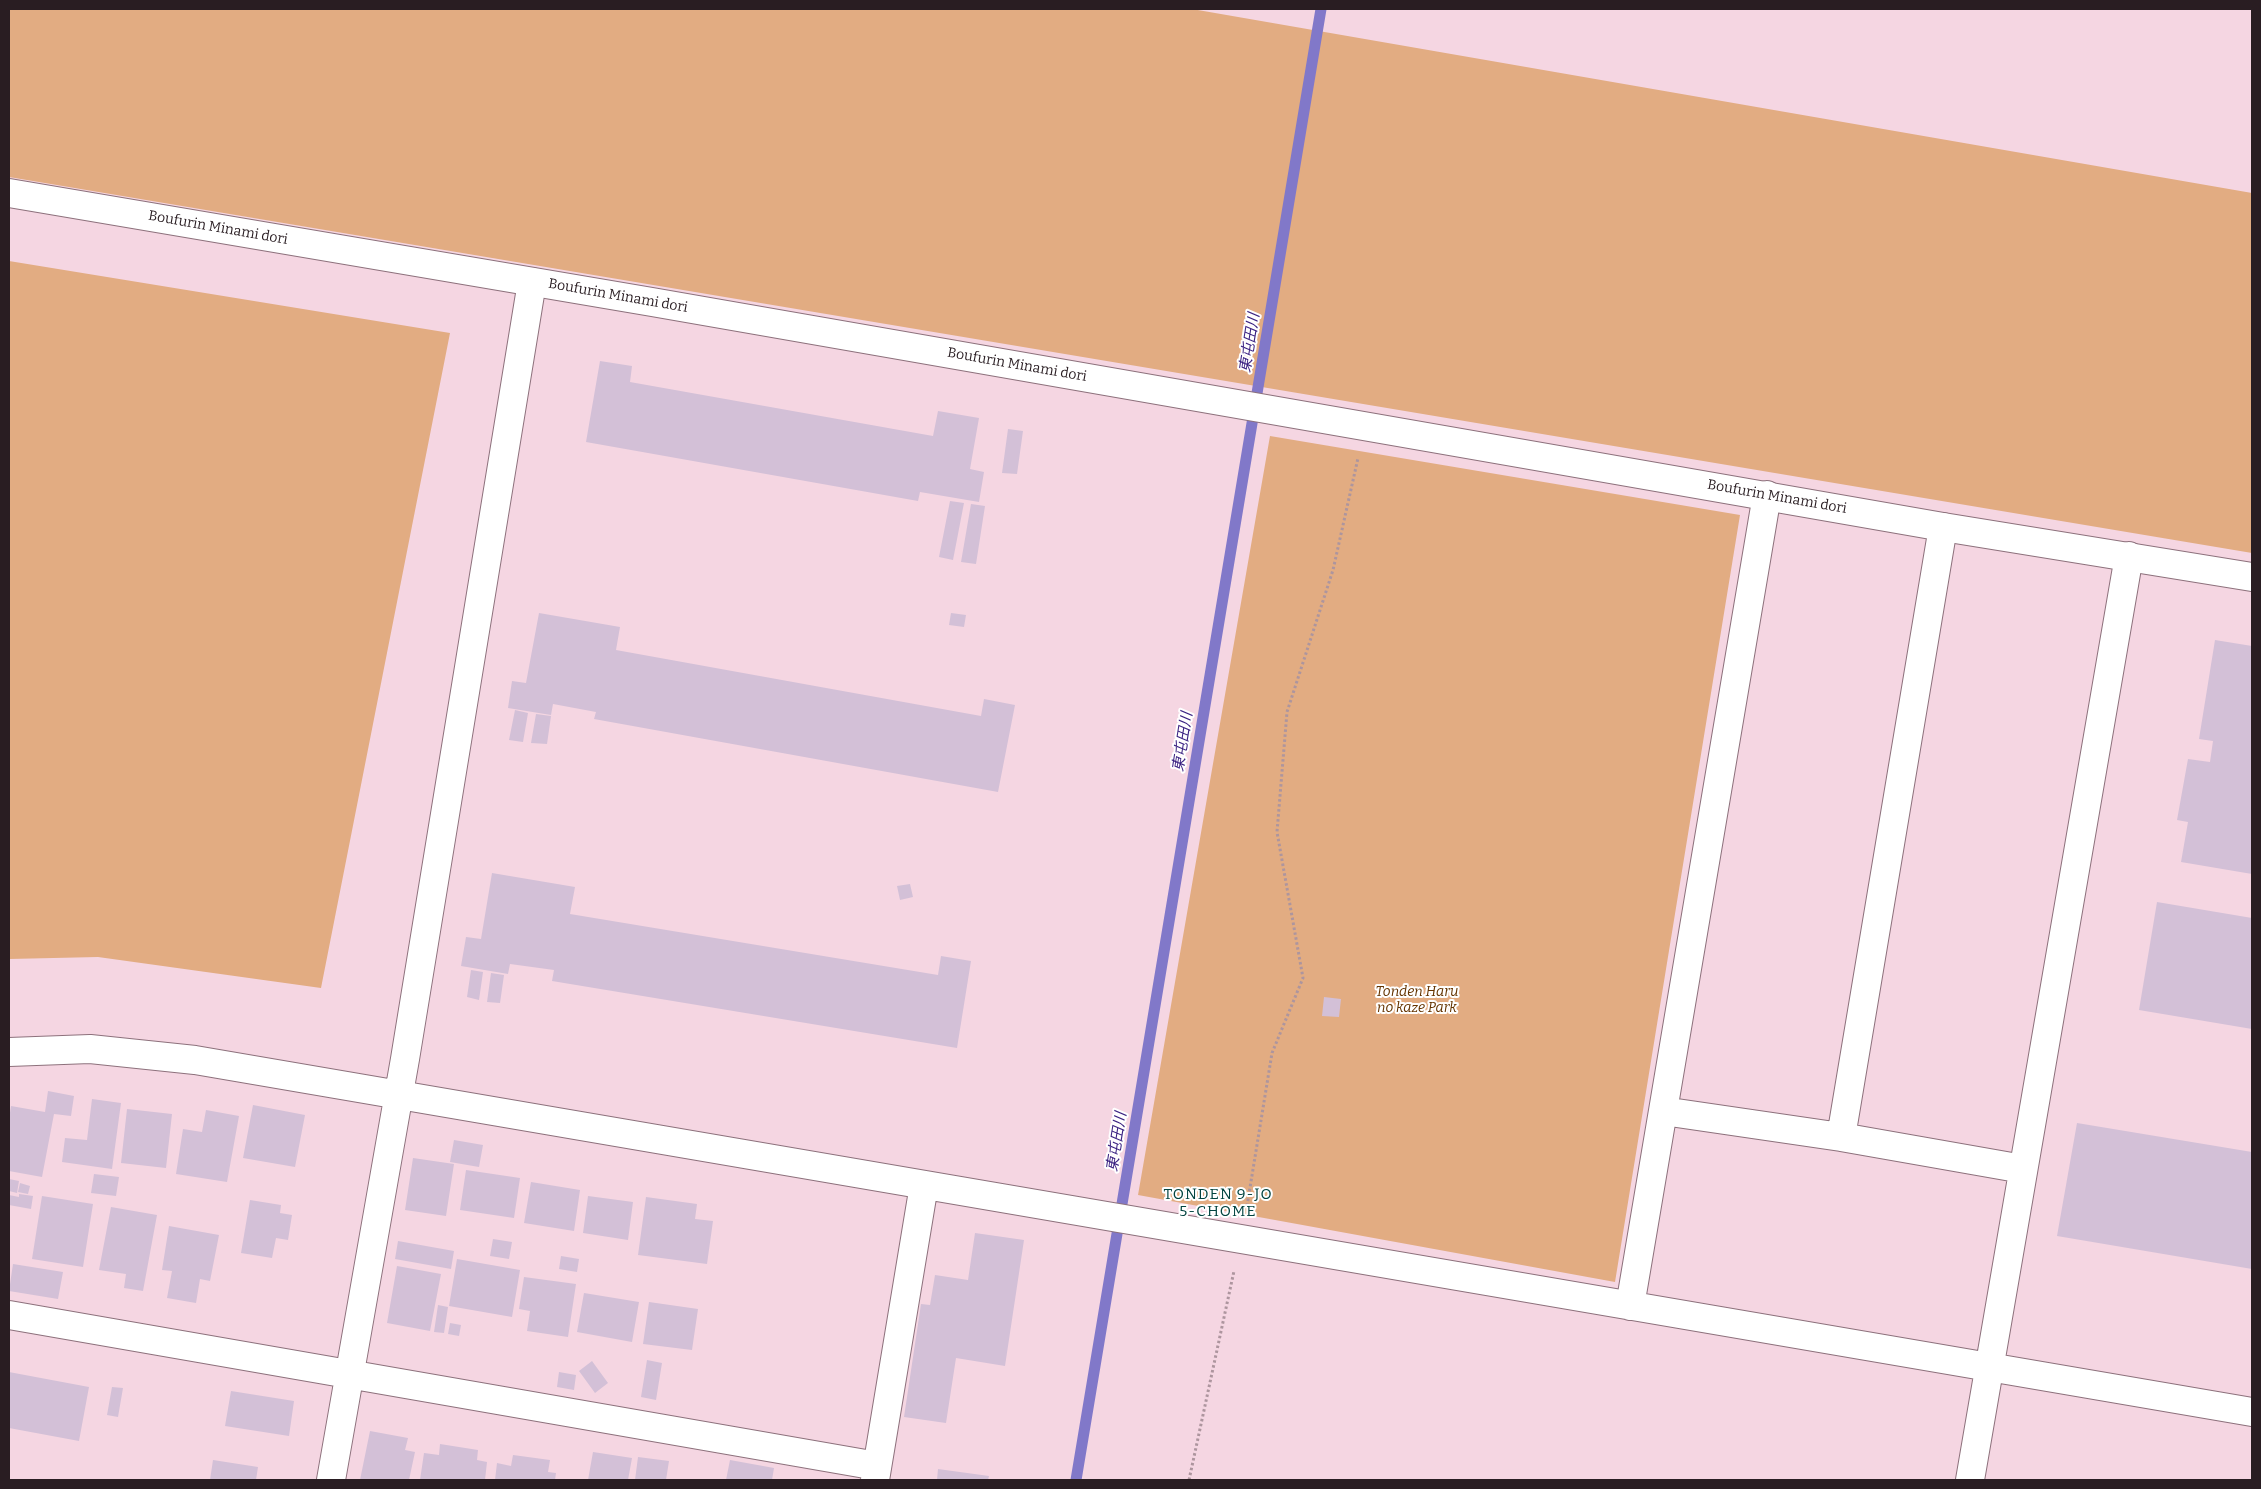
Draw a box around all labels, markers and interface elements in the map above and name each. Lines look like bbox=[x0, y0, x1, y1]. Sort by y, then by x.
street label: Boufurin Minami dori bbox=[147, 207, 289, 249]
street label: Boufurin Minami dori bbox=[547, 275, 689, 317]
water label: 東屯田川 bbox=[1236, 312, 1264, 374]
street label: Boufurin Minami dori bbox=[946, 344, 1088, 386]
street label: Boufurin Minami dori bbox=[1706, 476, 1848, 518]
water label: 東屯田川 bbox=[1169, 711, 1197, 773]
park label: Tonden Haru no kaze Park bbox=[1376, 984, 1458, 1016]
water label: 東屯田川 bbox=[1103, 1111, 1131, 1173]
district label: TONDEN 9-JO 5-CHOME bbox=[1162, 1186, 1274, 1221]

